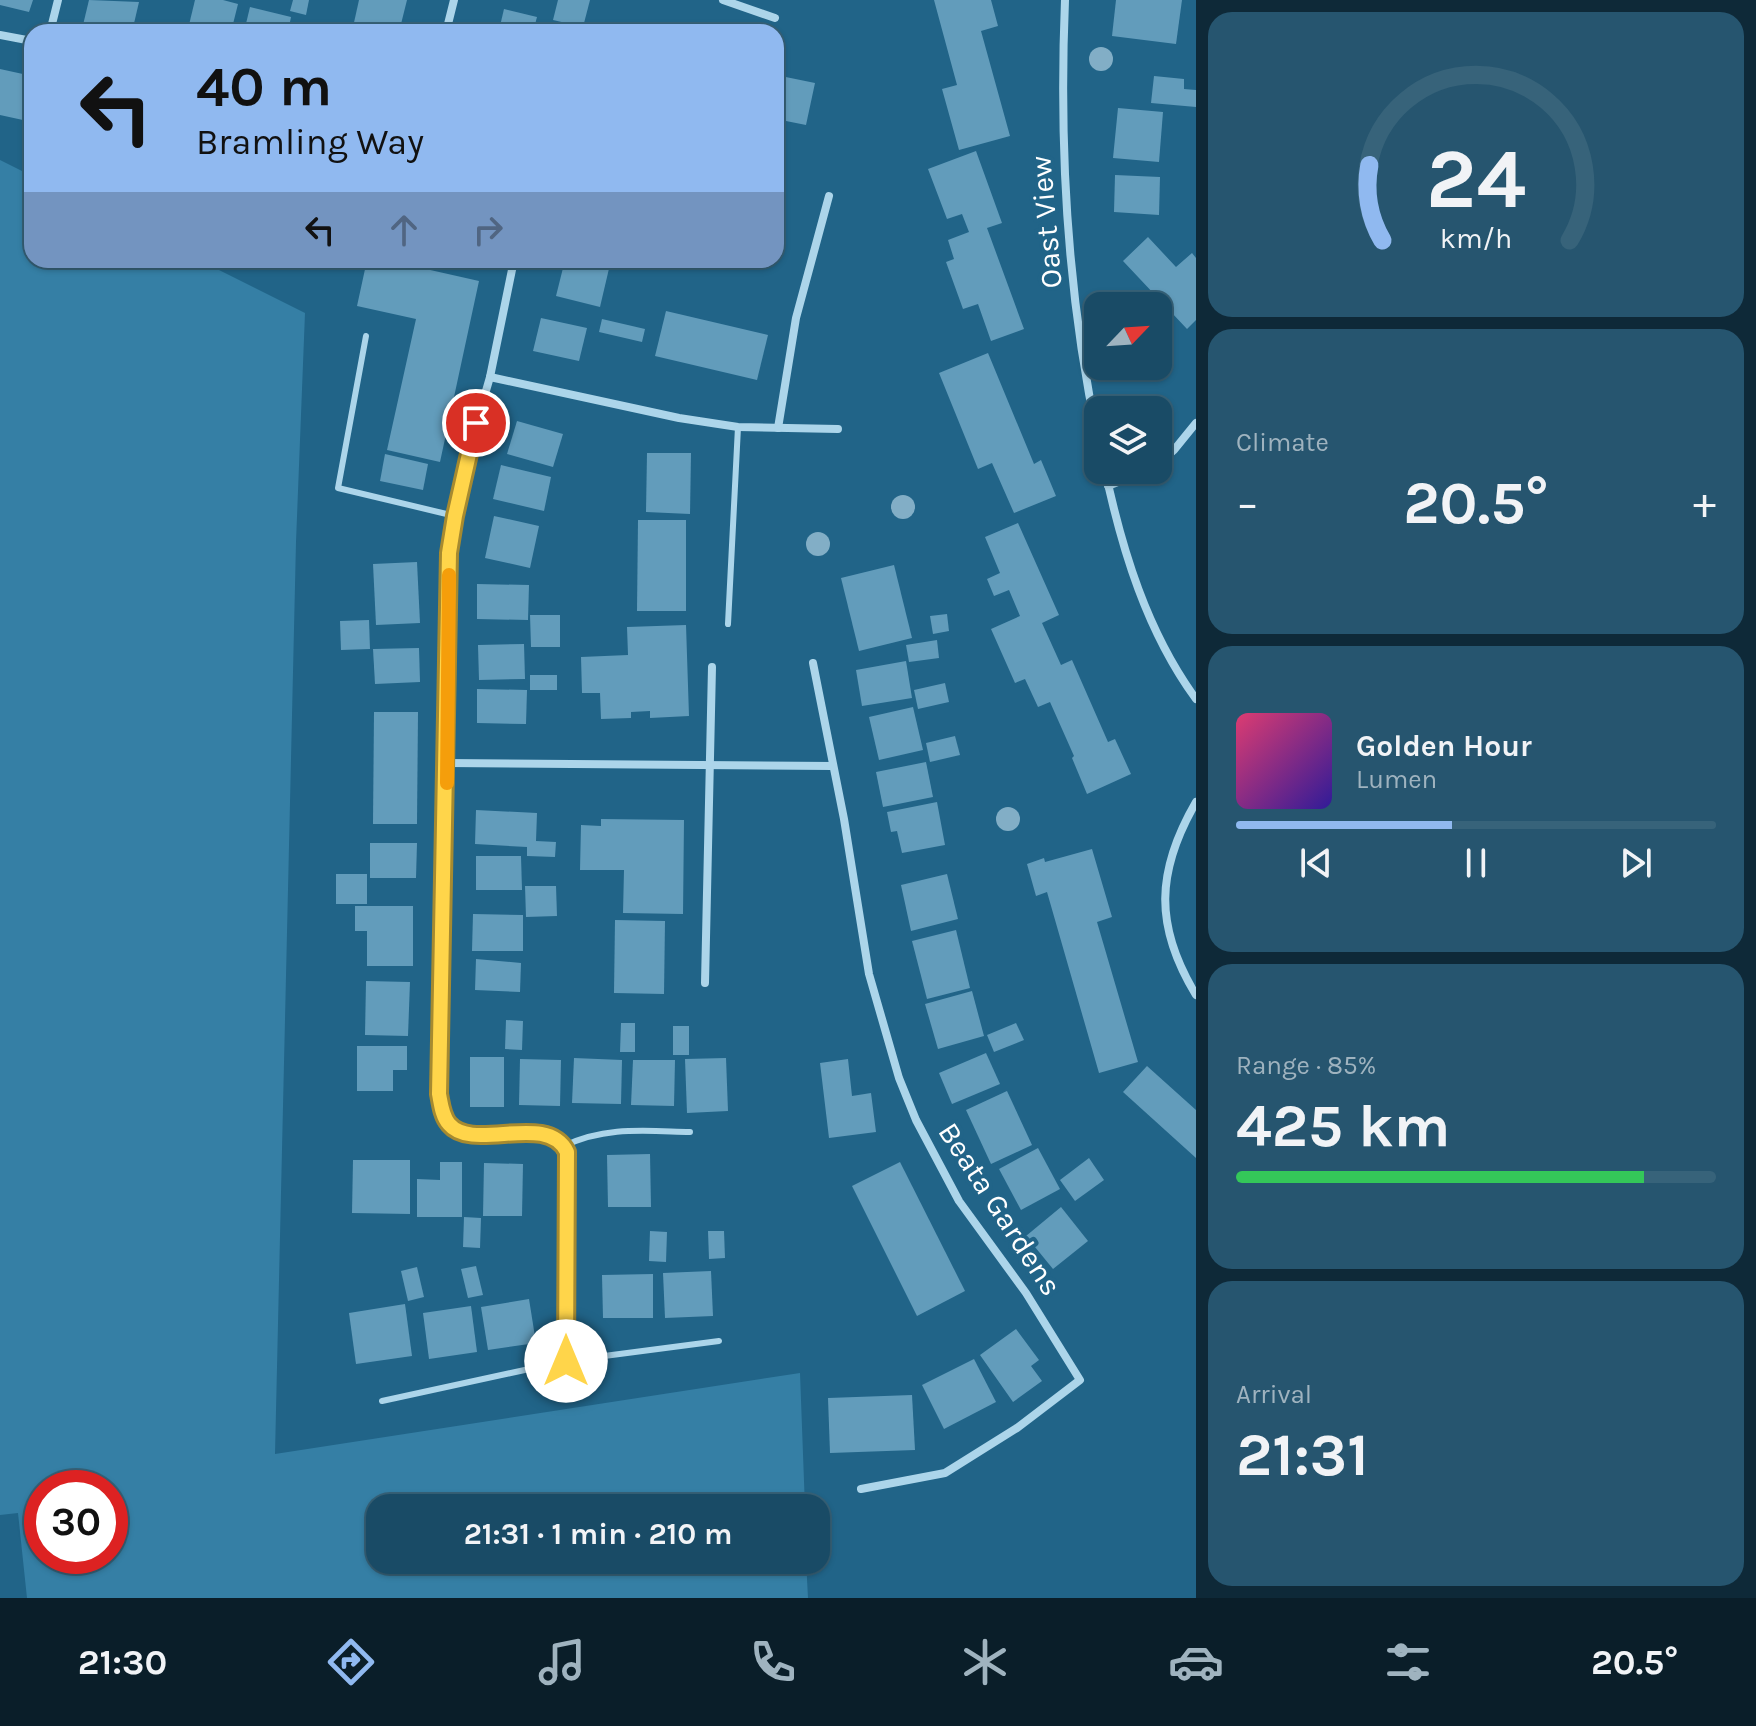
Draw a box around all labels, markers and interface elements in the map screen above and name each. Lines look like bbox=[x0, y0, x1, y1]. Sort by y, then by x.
text: 40 m bbox=[196, 54, 332, 119]
icon: left bbox=[64, 56, 168, 160]
text: Bramling Way bbox=[196, 121, 424, 163]
text: 24 bbox=[1426, 130, 1526, 227]
street label: Oast View bbox=[1022, 154, 1070, 290]
icon: left bbox=[298, 208, 342, 252]
icon: ahead bbox=[382, 208, 426, 252]
icon: right bbox=[466, 208, 510, 252]
text: km/h bbox=[1440, 222, 1512, 255]
north arrow bbox=[1084, 292, 1172, 380]
map controls bbox=[1084, 292, 1172, 484]
pin bbox=[442, 389, 510, 457]
button: layers bbox=[1084, 396, 1172, 484]
icon: arrive bbox=[454, 401, 498, 445]
text: Climate bbox=[1236, 427, 1329, 458]
text: 20.5° bbox=[1403, 468, 1549, 538]
text: − bbox=[1236, 478, 1259, 529]
text: + bbox=[1693, 478, 1716, 529]
text: Golden Hour bbox=[1356, 728, 1532, 764]
text: Lumen bbox=[1356, 764, 1437, 795]
icon: previous bbox=[1294, 841, 1338, 885]
icon: pause bbox=[1454, 841, 1498, 885]
icon: next bbox=[1614, 841, 1658, 885]
text: Range · 85% bbox=[1236, 1050, 1376, 1081]
text: 425 km bbox=[1236, 1091, 1451, 1161]
street label: Beata Gardens bbox=[931, 1116, 1069, 1302]
position arrow bbox=[524, 1319, 608, 1403]
text: Arrival bbox=[1236, 1379, 1312, 1410]
text: 21:31 bbox=[1236, 1420, 1369, 1490]
speed limit sign: 30 bbox=[24, 1470, 128, 1574]
text: 21:31 · 1 min · 210 m bbox=[464, 1516, 732, 1552]
icon: directions bbox=[323, 1634, 379, 1690]
icon: music bbox=[534, 1634, 590, 1690]
icon: phone bbox=[745, 1634, 801, 1690]
icon: climate bbox=[957, 1634, 1013, 1690]
icon: car bbox=[1168, 1634, 1224, 1690]
icon: filters bbox=[1380, 1634, 1436, 1690]
text: 21:30 bbox=[78, 1641, 167, 1683]
text: 20.5° bbox=[1591, 1641, 1678, 1683]

